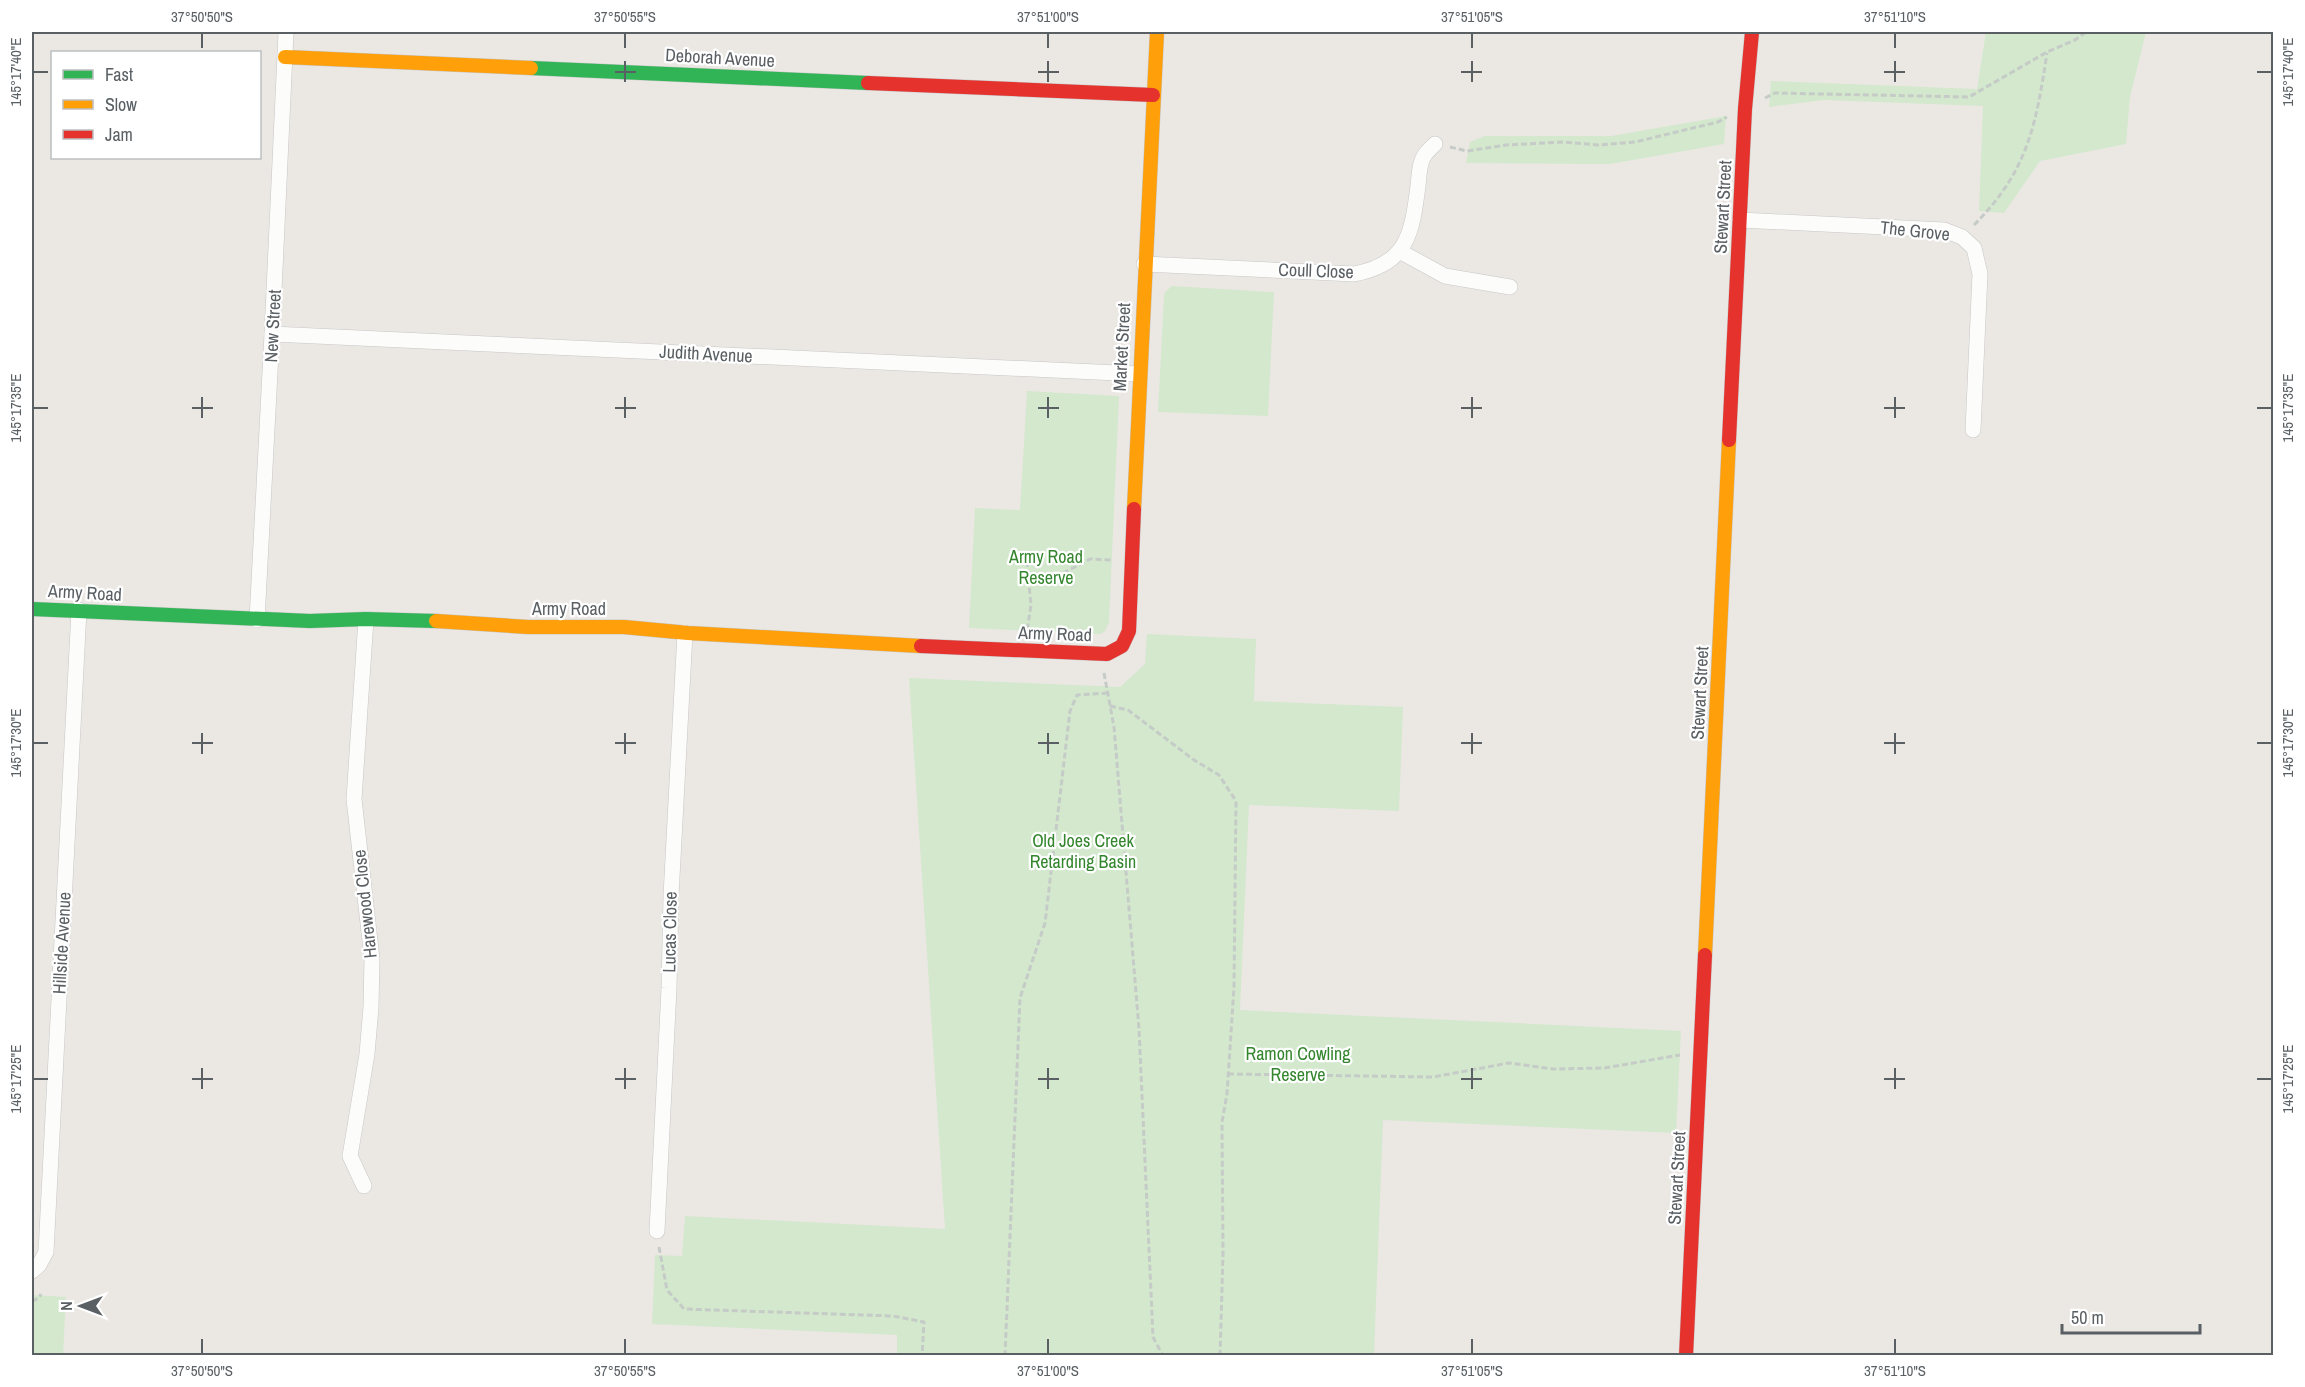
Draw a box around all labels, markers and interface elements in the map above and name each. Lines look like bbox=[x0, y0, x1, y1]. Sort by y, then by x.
text: 37°50'50"S bbox=[171, 6, 233, 27]
text: 37°50'55"S bbox=[594, 6, 656, 27]
text: 37°51'00"S bbox=[1017, 6, 1079, 27]
text: 37°51'05"S bbox=[1441, 6, 1503, 27]
text: 37°51'10"S bbox=[1864, 6, 1926, 27]
text: 145°17'40"E bbox=[5, 38, 26, 106]
text: 145°17'40"E bbox=[2277, 38, 2298, 106]
street label: Deborah Avenue bbox=[665, 42, 775, 73]
legend bbox=[51, 51, 261, 159]
text: Fast bbox=[105, 62, 133, 87]
text: Slow bbox=[105, 92, 137, 117]
text: Jam bbox=[105, 122, 133, 147]
street label: Stewart Street bbox=[1708, 160, 1737, 254]
street label: The Grove bbox=[1879, 214, 1951, 247]
street label: Coull Close bbox=[1278, 257, 1354, 284]
street label: New Street bbox=[258, 289, 287, 363]
street label: Market Street bbox=[1107, 302, 1136, 392]
street label: Judith Avenue bbox=[659, 339, 753, 368]
text: 145°17'35"E bbox=[5, 374, 26, 442]
text: 145°17'35"E bbox=[2277, 374, 2298, 442]
park label: Army Road Reserve bbox=[1008, 544, 1083, 590]
street label: Army Road bbox=[47, 578, 123, 607]
street label: Army Road bbox=[531, 596, 606, 621]
street label: Army Road bbox=[1017, 620, 1092, 647]
street label: Stewart Street bbox=[1685, 646, 1714, 740]
text: 145°17'30"E bbox=[5, 709, 26, 777]
text: 145°17'30"E bbox=[2277, 709, 2298, 777]
park label: Old Joes Creek Retarding Basin bbox=[1030, 828, 1136, 874]
street label: Harewood Close bbox=[346, 848, 383, 960]
street label: Hillside Avenue bbox=[46, 891, 77, 995]
street label: Lucas Close bbox=[656, 891, 683, 973]
park label: Ramon Cowling Reserve bbox=[1246, 1041, 1351, 1087]
text: 145°17'25"E bbox=[5, 1045, 26, 1113]
text: 145°17'25"E bbox=[2277, 1045, 2298, 1113]
street label: Stewart Street bbox=[1662, 1131, 1691, 1225]
north arrow bbox=[51, 1276, 111, 1336]
scale bar bbox=[2062, 1297, 2200, 1335]
text: N bbox=[55, 1301, 77, 1311]
text: 50 m bbox=[2071, 1305, 2104, 1330]
text: 37°50'50"S bbox=[171, 1360, 233, 1381]
text: 37°50'55"S bbox=[594, 1360, 656, 1381]
text: 37°51'00"S bbox=[1017, 1360, 1079, 1381]
text: 37°51'05"S bbox=[1441, 1360, 1503, 1381]
text: 37°51'10"S bbox=[1864, 1360, 1926, 1381]

